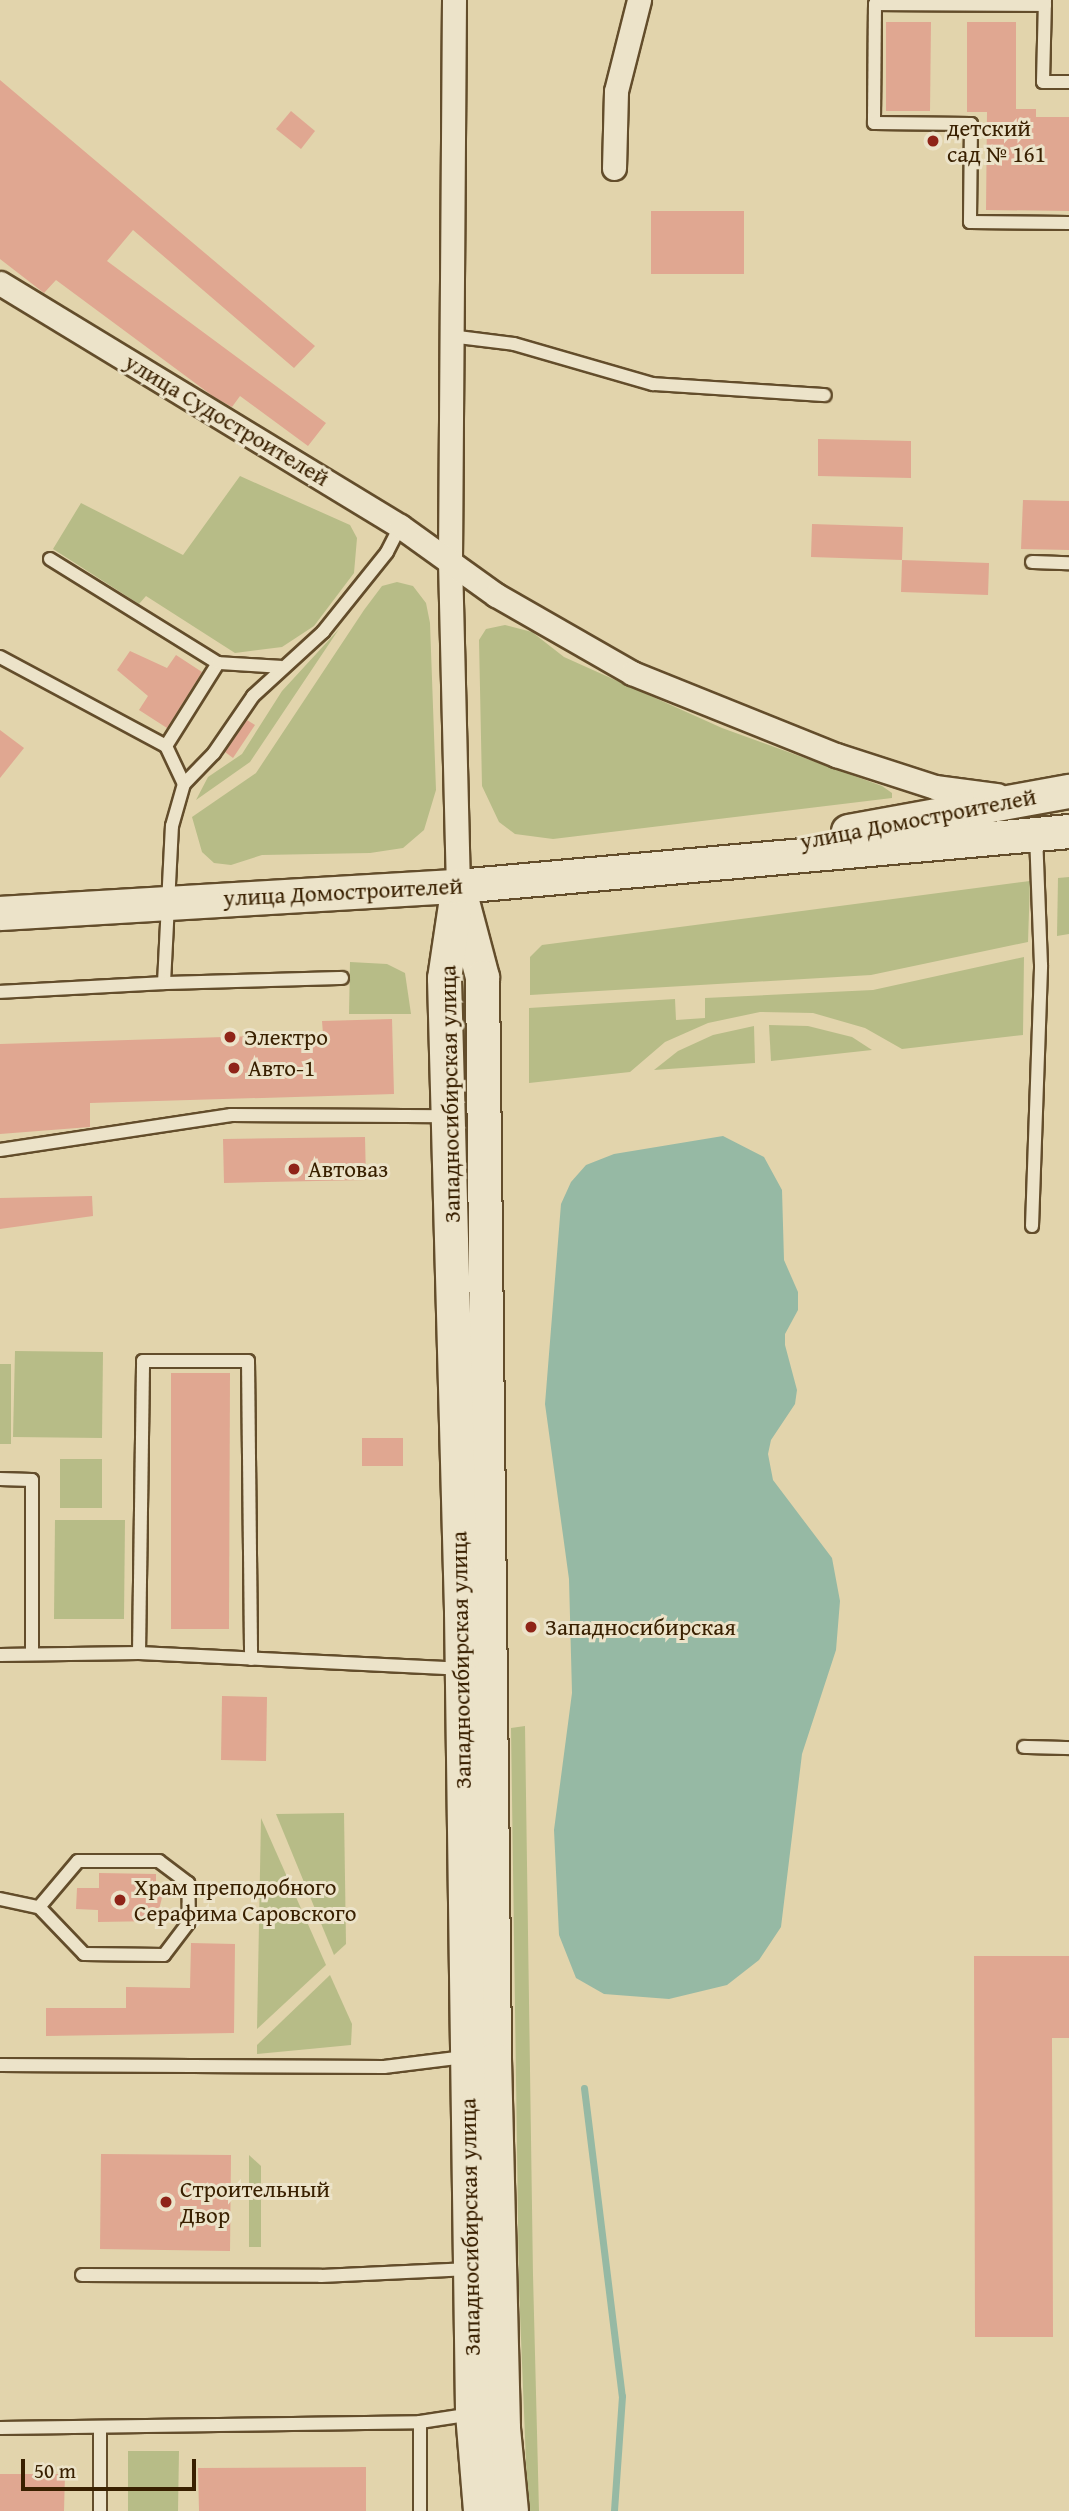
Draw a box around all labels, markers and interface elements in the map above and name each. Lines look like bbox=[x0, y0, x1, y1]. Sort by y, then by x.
place label: детский сад № 161 bbox=[947, 114, 1046, 168]
marker: детский сад № 161 bbox=[925, 133, 941, 149]
street label: улица Судостроителей bbox=[120, 348, 334, 492]
street label: улица Домостроителей bbox=[798, 783, 1038, 855]
street label: улица Домостроителей bbox=[222, 872, 464, 912]
street label: Западносибирская улица bbox=[434, 965, 466, 1223]
place label: Электро bbox=[244, 1023, 328, 1051]
marker: Электро bbox=[222, 1029, 238, 1045]
place label: Авто-1 bbox=[248, 1054, 315, 1082]
marker: Авто-1 bbox=[226, 1060, 242, 1076]
place label: Автоваз bbox=[308, 1155, 388, 1183]
marker: Автоваз bbox=[286, 1161, 302, 1177]
street label: Западносибирская улица bbox=[445, 1531, 477, 1789]
place label: Западносибирская bbox=[545, 1613, 736, 1641]
marker: Западносибирская bbox=[523, 1619, 539, 1635]
place label: Храм преподобного Серафима Саровского bbox=[134, 1873, 356, 1927]
marker: Храм преподобного Серафима Саровского bbox=[112, 1892, 128, 1908]
street label: Западносибирская улица bbox=[454, 2098, 486, 2356]
place label: Строительный Двор bbox=[180, 2175, 330, 2229]
marker: Строительный Двор bbox=[158, 2194, 174, 2210]
scale bar bbox=[24, 2444, 200, 2488]
text: 50 m bbox=[34, 2455, 76, 2486]

